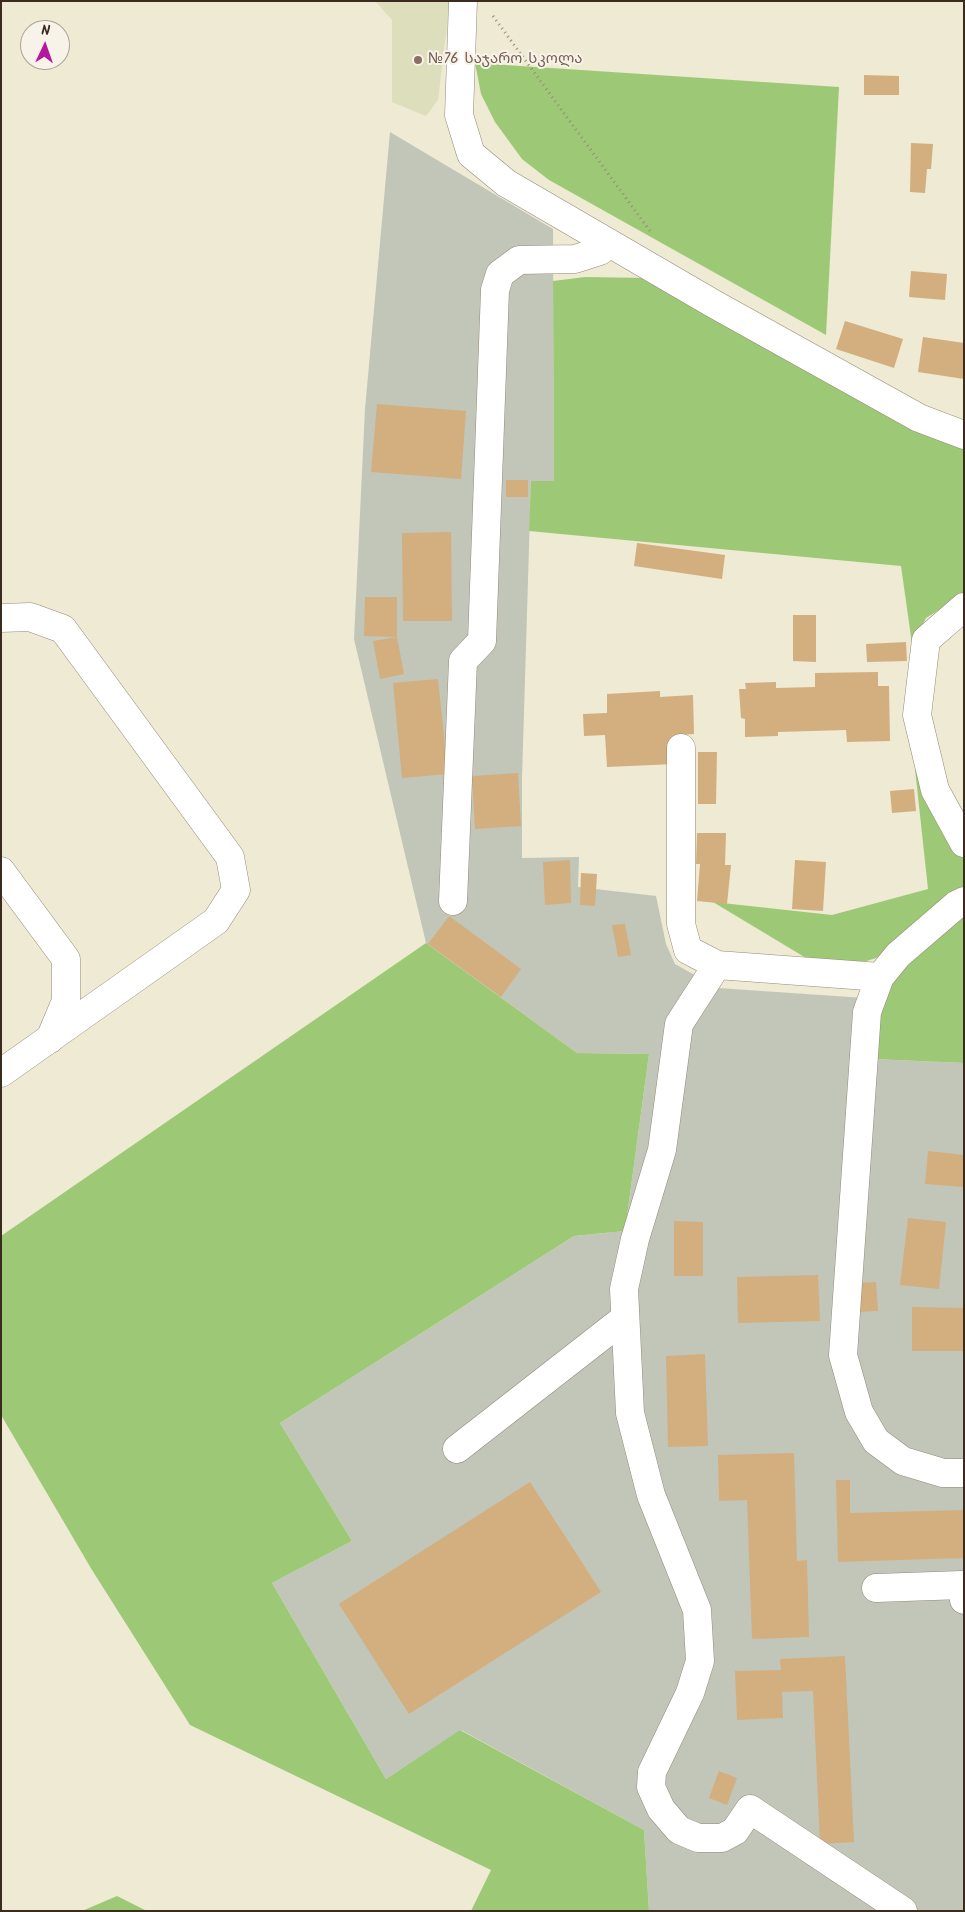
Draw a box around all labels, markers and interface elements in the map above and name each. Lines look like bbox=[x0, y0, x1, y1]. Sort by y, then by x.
north arrow bbox=[20, 20, 70, 70]
text: N bbox=[41, 20, 51, 42]
place label: №76 საჯარო სკოლა bbox=[428, 51, 582, 69]
marker: №76 საჯარო სკოლა bbox=[412, 54, 424, 66]

